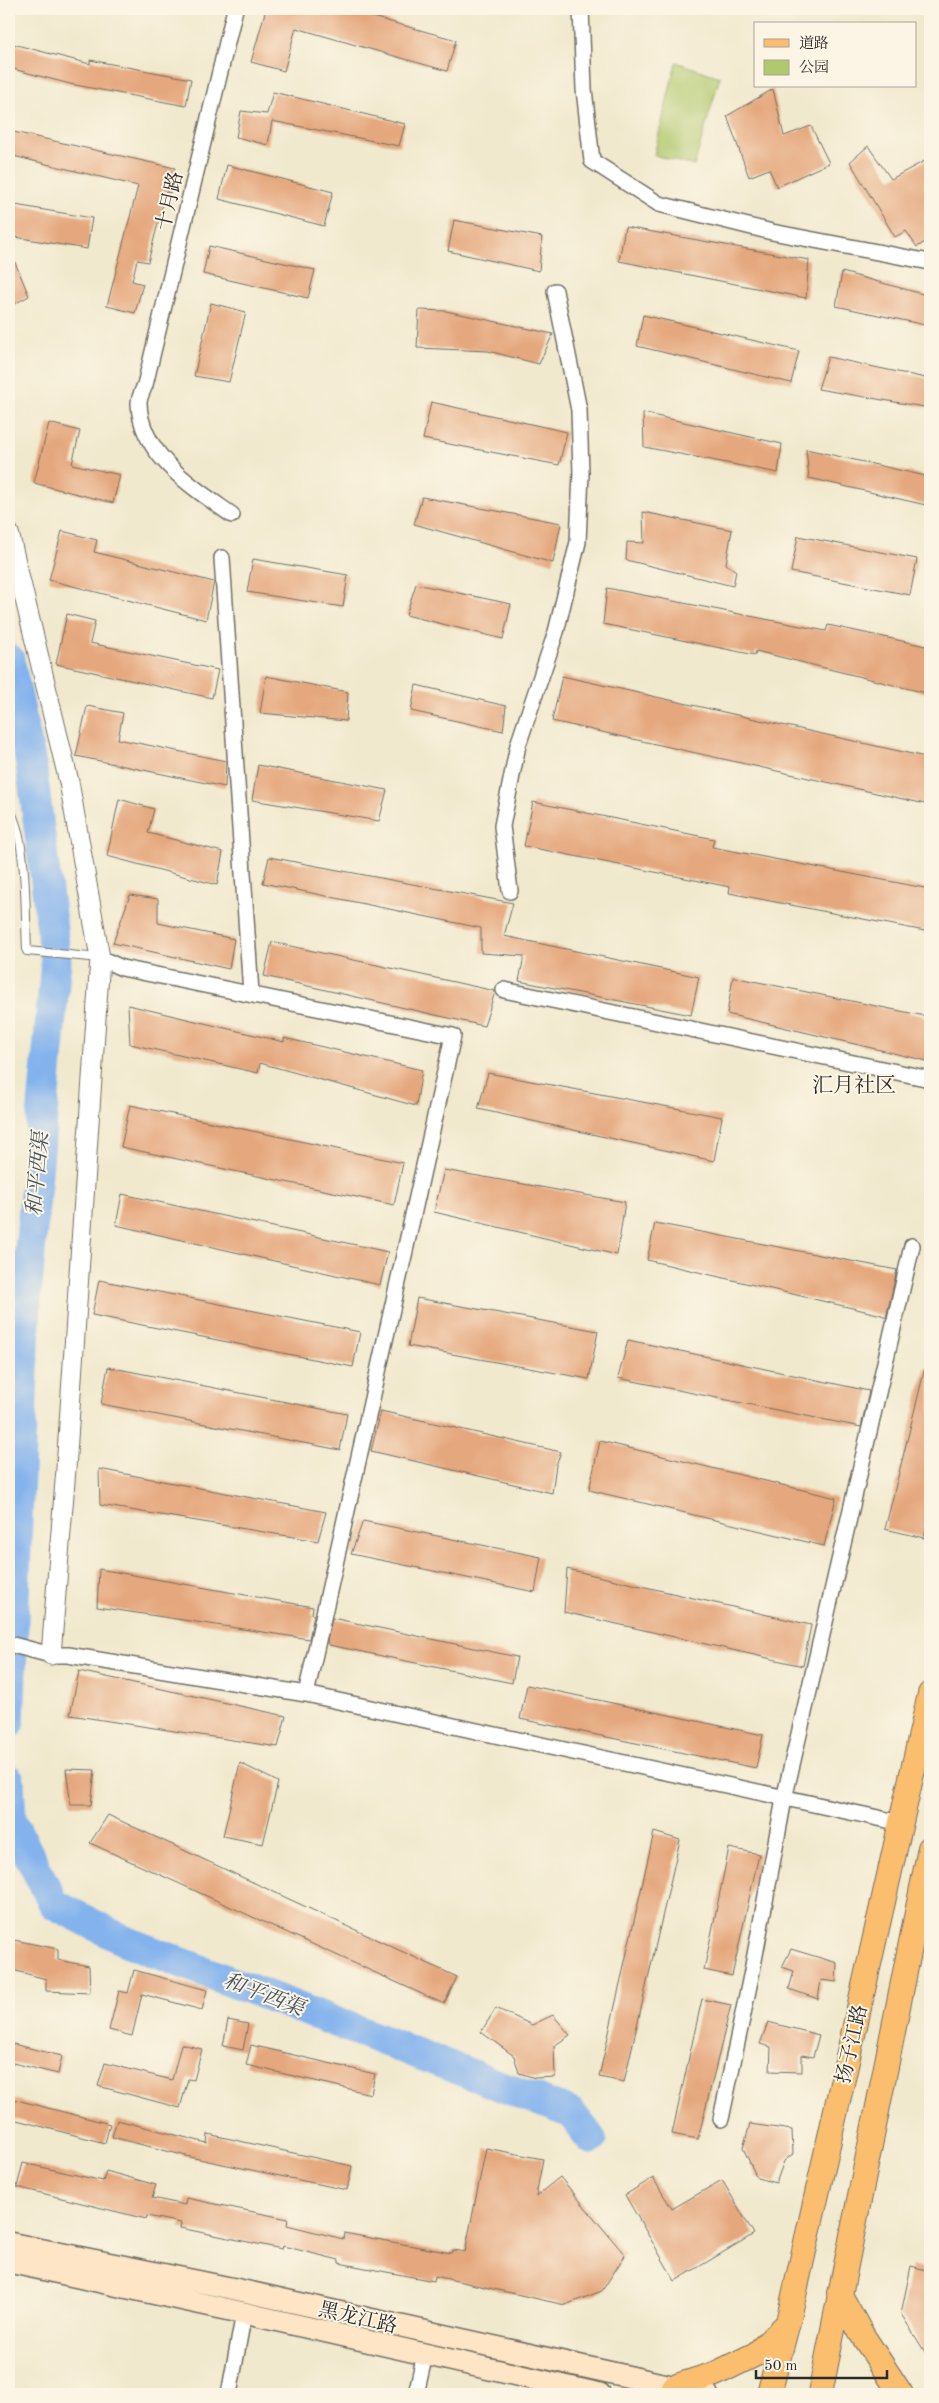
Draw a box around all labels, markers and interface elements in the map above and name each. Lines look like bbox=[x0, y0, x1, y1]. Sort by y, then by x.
legend bbox=[754, 22, 916, 88]
text: 道路 bbox=[799, 35, 829, 52]
text: 公园 bbox=[799, 59, 829, 76]
street label: 十月路 bbox=[153, 170, 187, 233]
district label: 汇月社区 bbox=[812, 1074, 896, 1097]
water label: 和平西渠 bbox=[22, 1128, 53, 1217]
water label: 和平西渠 bbox=[220, 1969, 310, 2021]
street label: 扬子江路 bbox=[832, 2003, 872, 2086]
street label: 黑龙江路 bbox=[316, 2298, 399, 2338]
scale bar bbox=[756, 2348, 888, 2380]
text: 50 m bbox=[764, 2359, 798, 2374]

